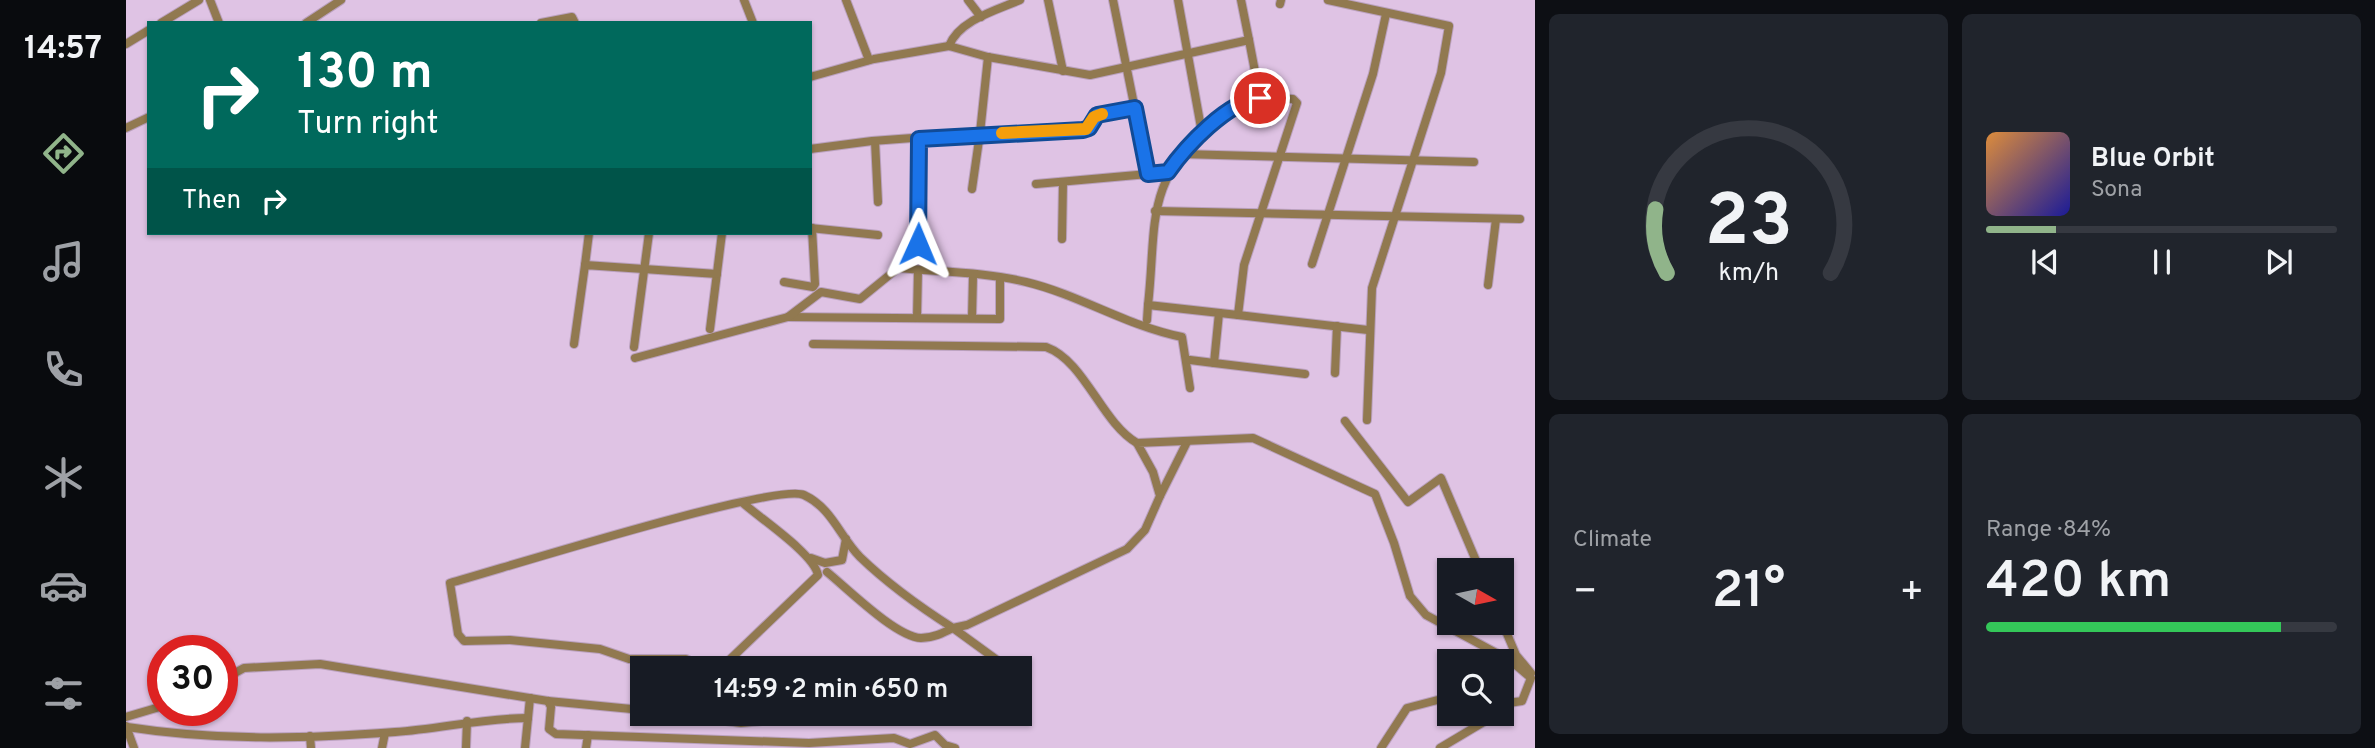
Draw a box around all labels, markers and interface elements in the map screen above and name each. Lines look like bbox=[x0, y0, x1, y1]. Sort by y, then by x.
text: 14:57 bbox=[24, 30, 102, 70]
text: 130 m bbox=[297, 44, 433, 106]
icon: right bbox=[182, 49, 273, 140]
pin bbox=[1230, 68, 1290, 128]
icon: arrive bbox=[1241, 79, 1279, 117]
text: Turn right bbox=[297, 105, 439, 145]
icon: directions bbox=[39, 129, 88, 178]
text: Blue Orbit bbox=[2091, 143, 2215, 176]
text: Sona bbox=[2091, 176, 2142, 205]
text: 23 bbox=[1704, 179, 1793, 271]
icon: right bbox=[255, 182, 293, 220]
text: Then bbox=[182, 185, 241, 218]
position arrow bbox=[881, 207, 955, 281]
icon: music bbox=[39, 237, 88, 286]
icon: previous bbox=[2026, 243, 2064, 281]
icon: pause bbox=[2143, 243, 2181, 281]
icon: next bbox=[2260, 243, 2298, 281]
text: km/h bbox=[1718, 258, 1779, 290]
icon: phone bbox=[39, 345, 88, 394]
icon: climate bbox=[39, 453, 88, 502]
text: Range · 84% bbox=[1986, 516, 2111, 545]
text: Climate bbox=[1573, 526, 1652, 555]
text: 420 km bbox=[1986, 550, 2171, 616]
north arrow bbox=[1437, 558, 1514, 635]
map controls bbox=[1437, 558, 1514, 726]
text: 21° bbox=[1712, 560, 1785, 626]
icon: car bbox=[39, 561, 88, 610]
text: − bbox=[1573, 569, 1598, 618]
text: + bbox=[1899, 569, 1924, 618]
speed limit sign: 30 bbox=[147, 635, 238, 726]
button: search bbox=[1437, 649, 1514, 726]
icon: filters bbox=[39, 669, 88, 718]
text: 14:59 · 2 min · 650 m bbox=[714, 674, 948, 707]

